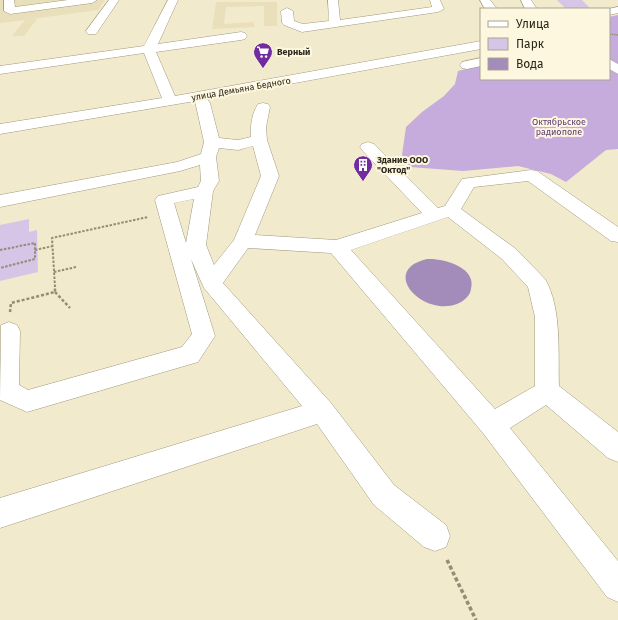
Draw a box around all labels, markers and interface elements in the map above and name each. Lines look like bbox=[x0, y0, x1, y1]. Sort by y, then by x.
legend bbox=[480, 8, 610, 80]
text: Улица bbox=[516, 17, 550, 31]
text: Парк bbox=[516, 37, 545, 51]
supermarket icon: Верный bbox=[252, 41, 274, 69]
place label: Верный bbox=[277, 47, 310, 57]
text: Вода bbox=[516, 57, 543, 71]
street label: улица Демьяна Бедного bbox=[191, 75, 291, 103]
park label: Октябрьское радиополе bbox=[532, 117, 586, 137]
building icon: Здание ООО "Октод" bbox=[352, 154, 374, 182]
place label: Здание ООО "Октод" bbox=[376, 155, 428, 175]

